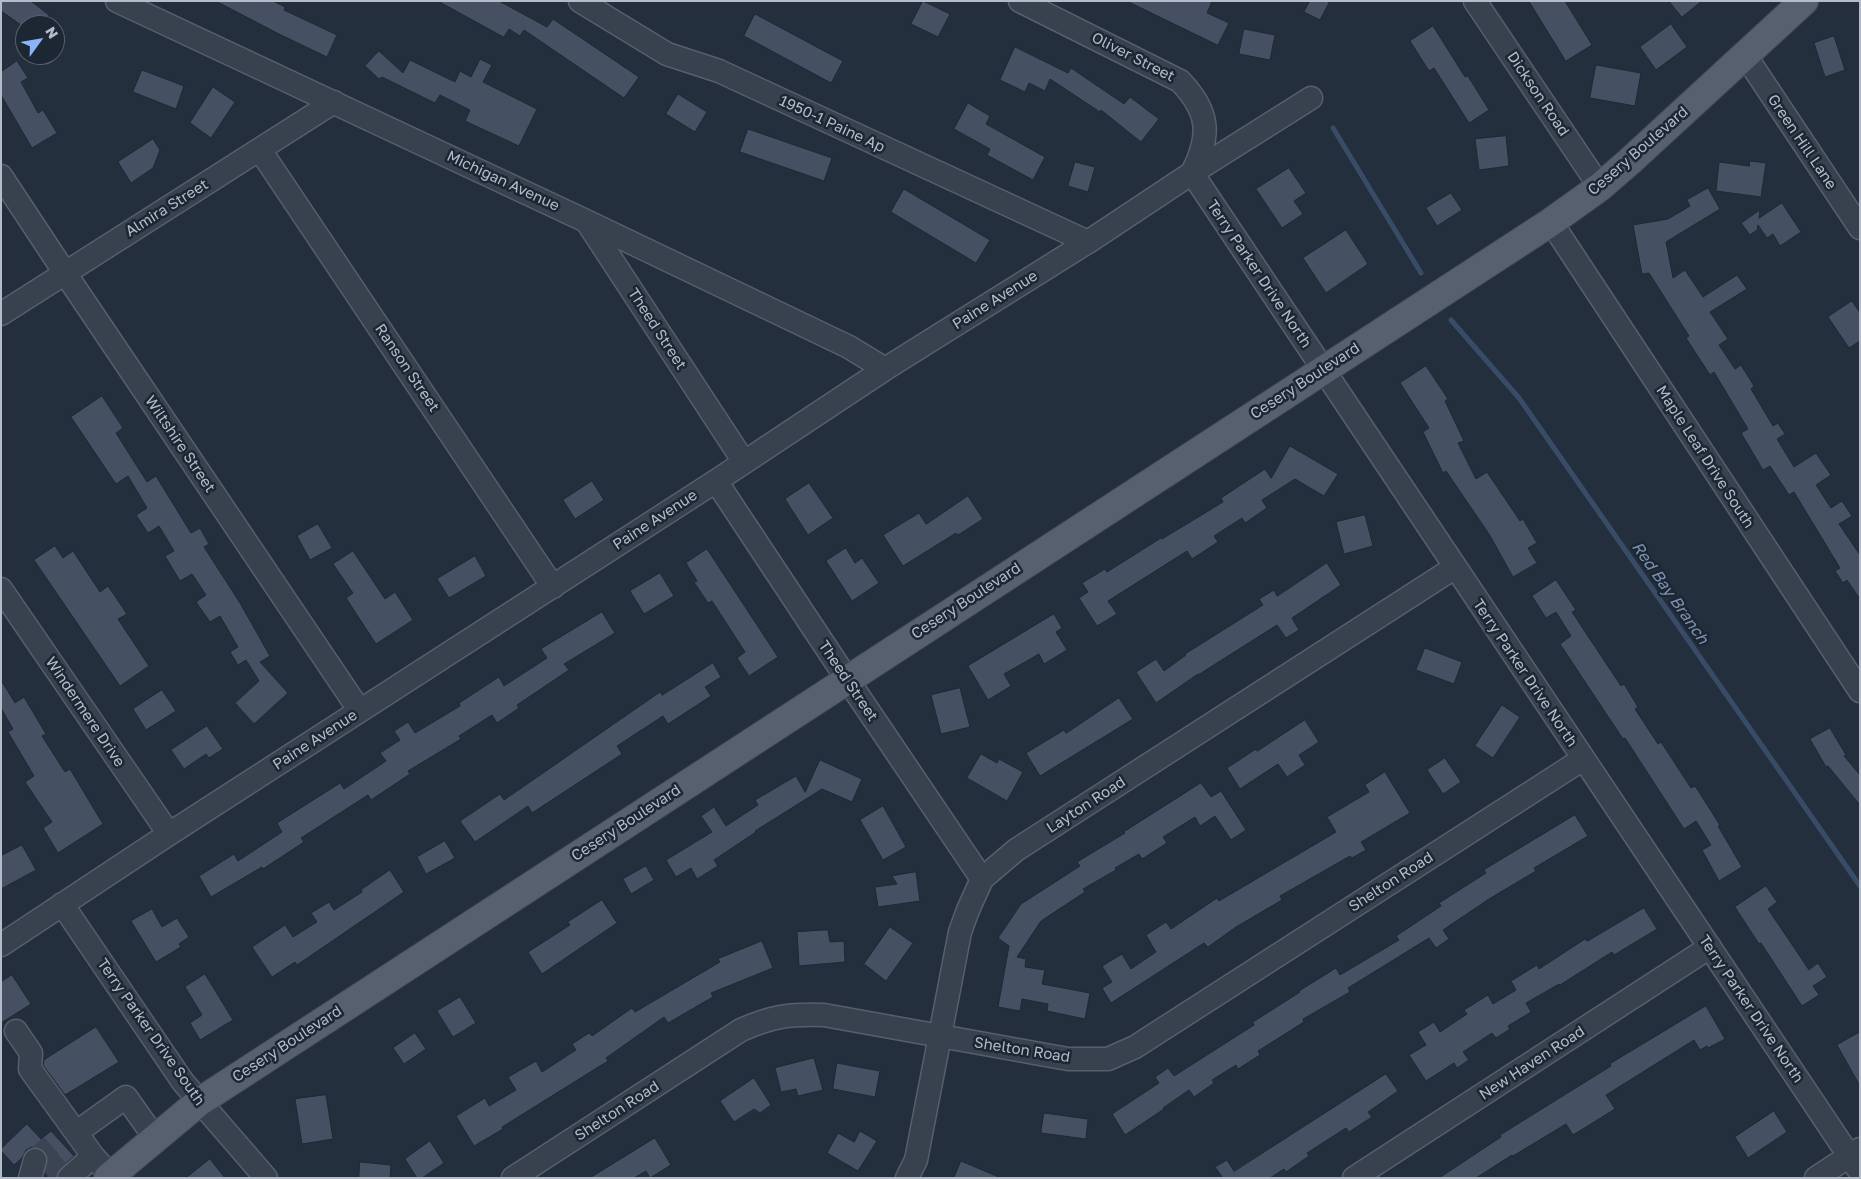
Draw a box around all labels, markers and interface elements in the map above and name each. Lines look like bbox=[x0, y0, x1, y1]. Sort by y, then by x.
north arrow bbox=[15, 15, 65, 65]
text: N bbox=[42, 23, 62, 41]
street label: Oliver Street bbox=[1088, 28, 1178, 86]
street label: Dickson Road bbox=[1503, 48, 1573, 140]
street label: Green Hill Lane bbox=[1764, 91, 1840, 193]
street label: 1950-1 Paine Ap bbox=[776, 92, 888, 156]
street label: Cesery Boulevard bbox=[1584, 103, 1692, 199]
street label: Michigan Avenue bbox=[444, 147, 562, 215]
street label: Almira Street bbox=[122, 175, 212, 241]
street label: Terry Parker Drive North bbox=[1203, 197, 1315, 351]
street label: Paine Avenue bbox=[949, 267, 1041, 333]
street label: Theed Street bbox=[624, 285, 690, 373]
street label: Ranson Street bbox=[371, 321, 443, 415]
street label: Cesery Boulevard bbox=[1247, 339, 1363, 423]
street label: Maple Leaf Drive South bbox=[1652, 382, 1758, 532]
street label: Wiltshire Street bbox=[141, 392, 219, 496]
street label: Paine Avenue bbox=[610, 486, 700, 554]
water label: Red Bay Branch bbox=[1628, 538, 1712, 648]
street label: Cesery Boulevard bbox=[908, 559, 1024, 643]
street label: Terry Parker Drive North bbox=[1469, 596, 1581, 750]
street label: Theed Street bbox=[814, 637, 882, 725]
street label: Windermere Drive bbox=[42, 654, 128, 770]
street label: Paine Avenue bbox=[270, 706, 360, 774]
street label: Layton Road bbox=[1043, 773, 1129, 837]
street label: Cesery Boulevard bbox=[568, 781, 684, 865]
street label: Shelton Road bbox=[1346, 848, 1436, 916]
street label: Terry Parker Drive North bbox=[1695, 932, 1807, 1086]
street label: Terry Parker Drive South bbox=[93, 955, 209, 1109]
street label: Cesery Boulevard bbox=[229, 1002, 345, 1086]
street label: New Haven Road bbox=[1476, 1022, 1588, 1104]
street label: Shelton Road bbox=[973, 1034, 1071, 1066]
street label: Shelton Road bbox=[572, 1077, 662, 1145]

